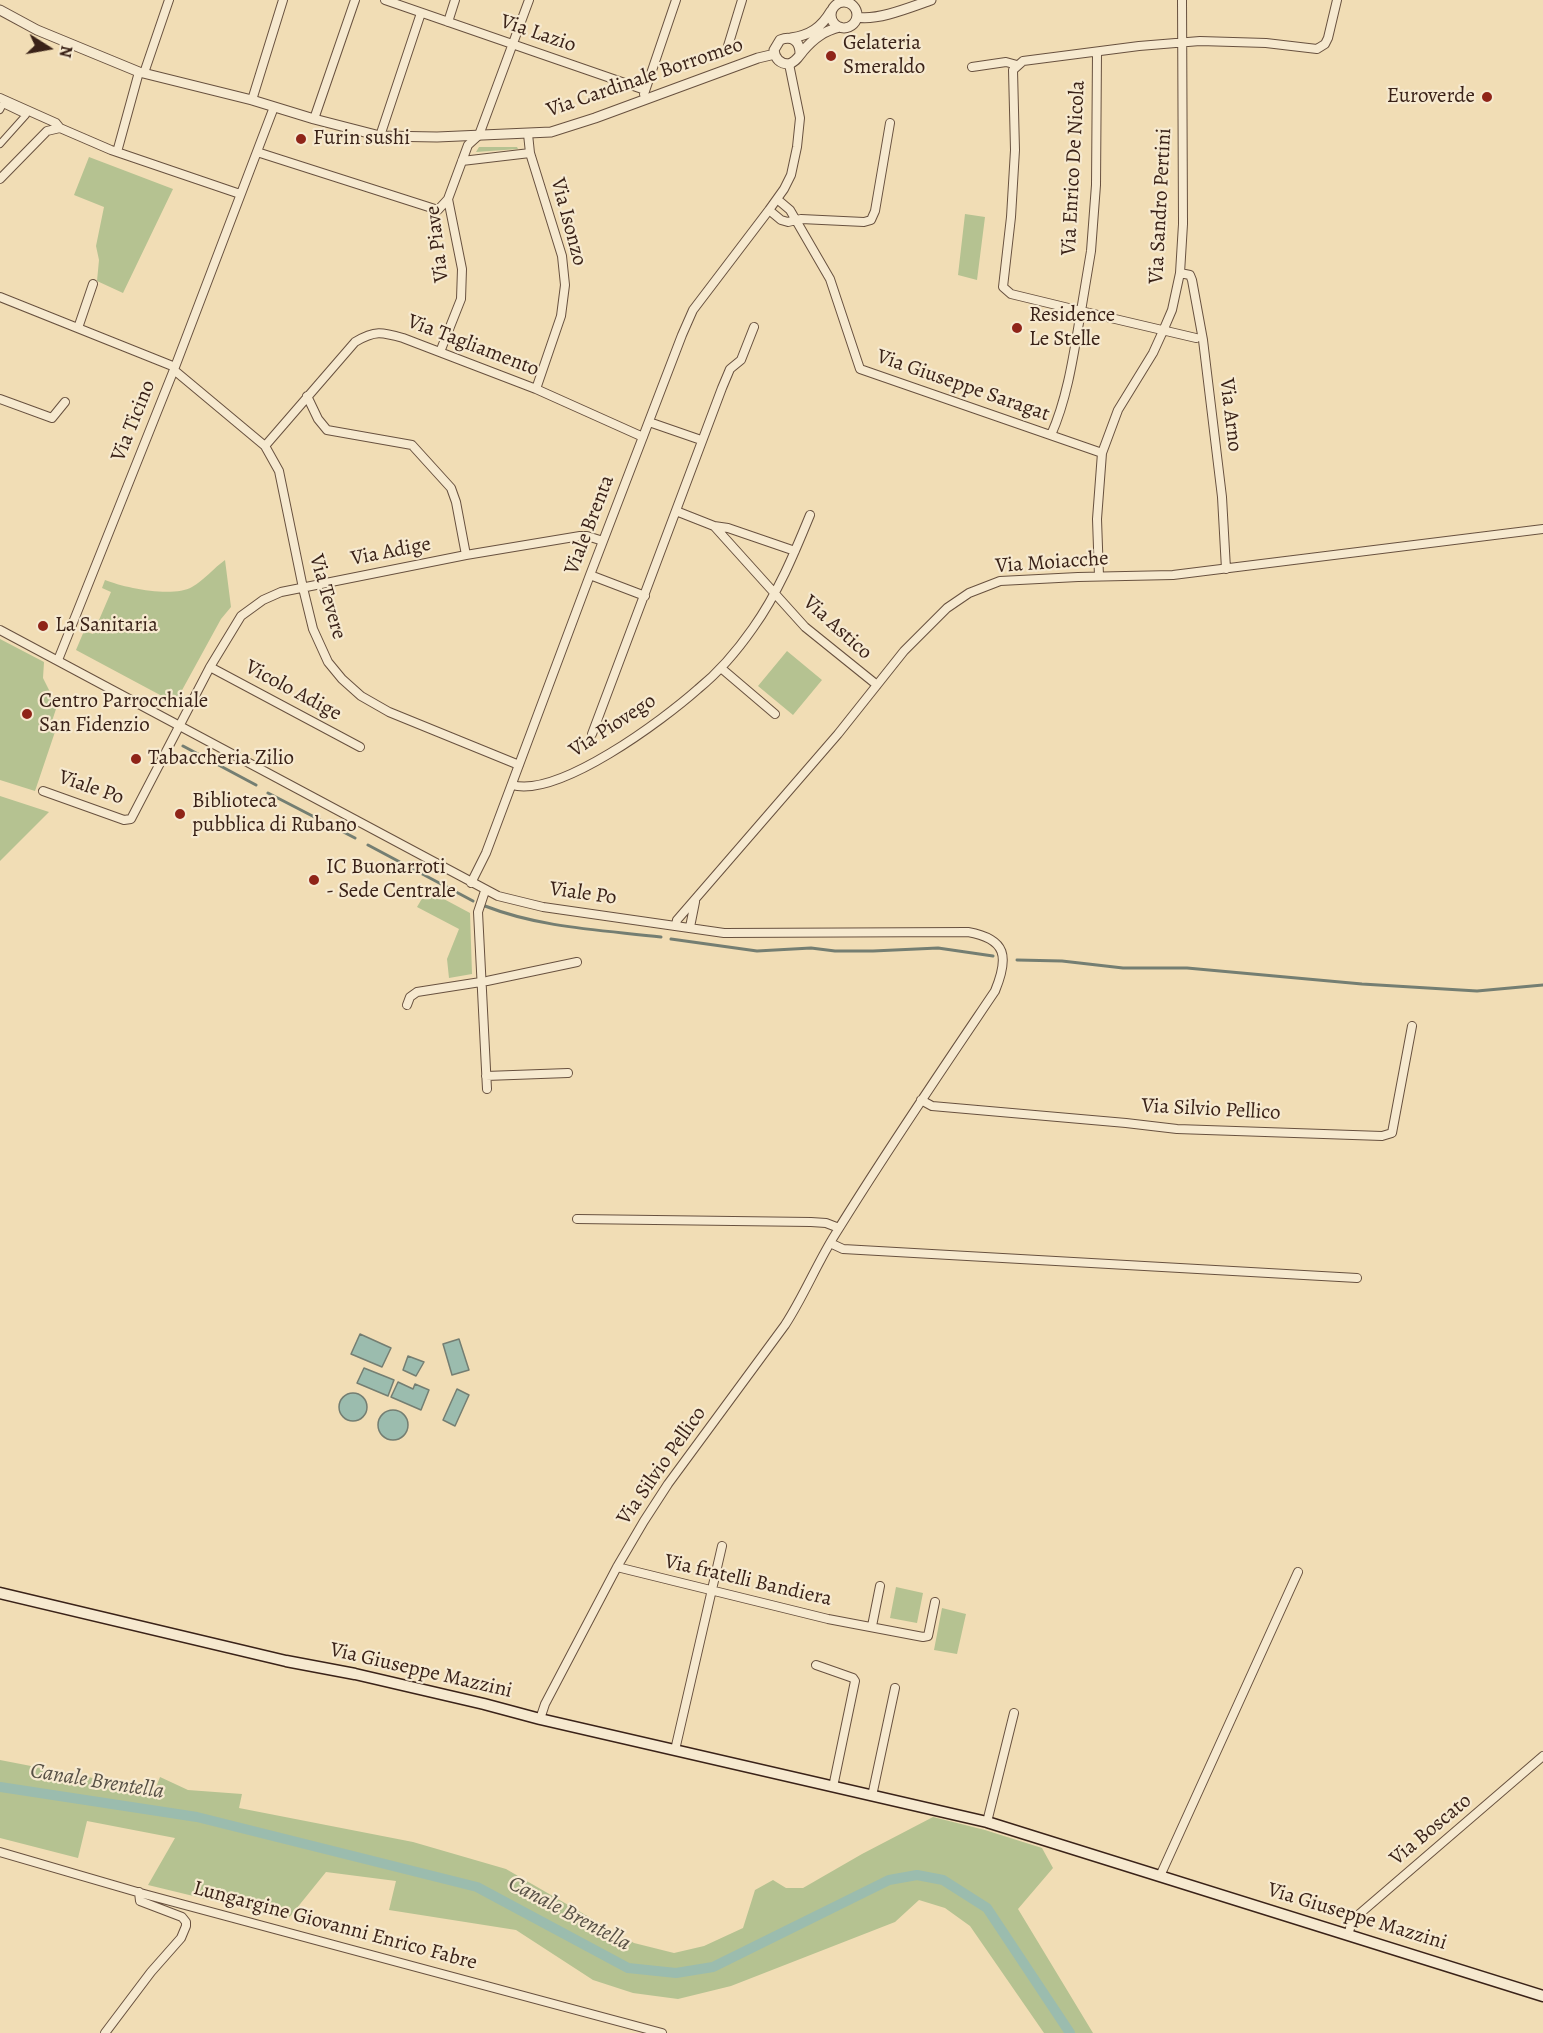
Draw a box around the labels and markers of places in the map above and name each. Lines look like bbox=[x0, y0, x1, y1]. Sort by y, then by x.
place label: Gelateria Smeraldo bbox=[843, 31, 925, 81]
marker: Gelateria Smeraldo bbox=[824, 49, 838, 63]
place label: Euroverde bbox=[1387, 84, 1475, 110]
marker: Euroverde bbox=[1480, 90, 1494, 104]
place label: Furin sushi bbox=[313, 126, 410, 152]
marker: Furin sushi bbox=[294, 132, 308, 146]
place label: Residence Le Stelle bbox=[1029, 303, 1115, 353]
marker: Residence Le Stelle bbox=[1010, 321, 1024, 335]
place label: La Sanitaria bbox=[55, 613, 158, 639]
marker: La Sanitaria bbox=[36, 619, 50, 633]
place label: Centro Parrocchiale San Fidenzio bbox=[39, 689, 208, 739]
marker: Centro Parrocchiale San Fidenzio bbox=[20, 707, 34, 721]
place label: Tabaccheria Zilio bbox=[148, 746, 294, 772]
marker: Tabaccheria Zilio bbox=[129, 752, 143, 766]
place label: Biblioteca pubblica di Rubano bbox=[192, 789, 357, 839]
marker: Biblioteca pubblica di Rubano bbox=[173, 807, 187, 821]
place label: IC Buonarroti - Sede Centrale bbox=[326, 855, 456, 905]
marker: IC Buonarroti - Sede Centrale bbox=[307, 873, 321, 887]

